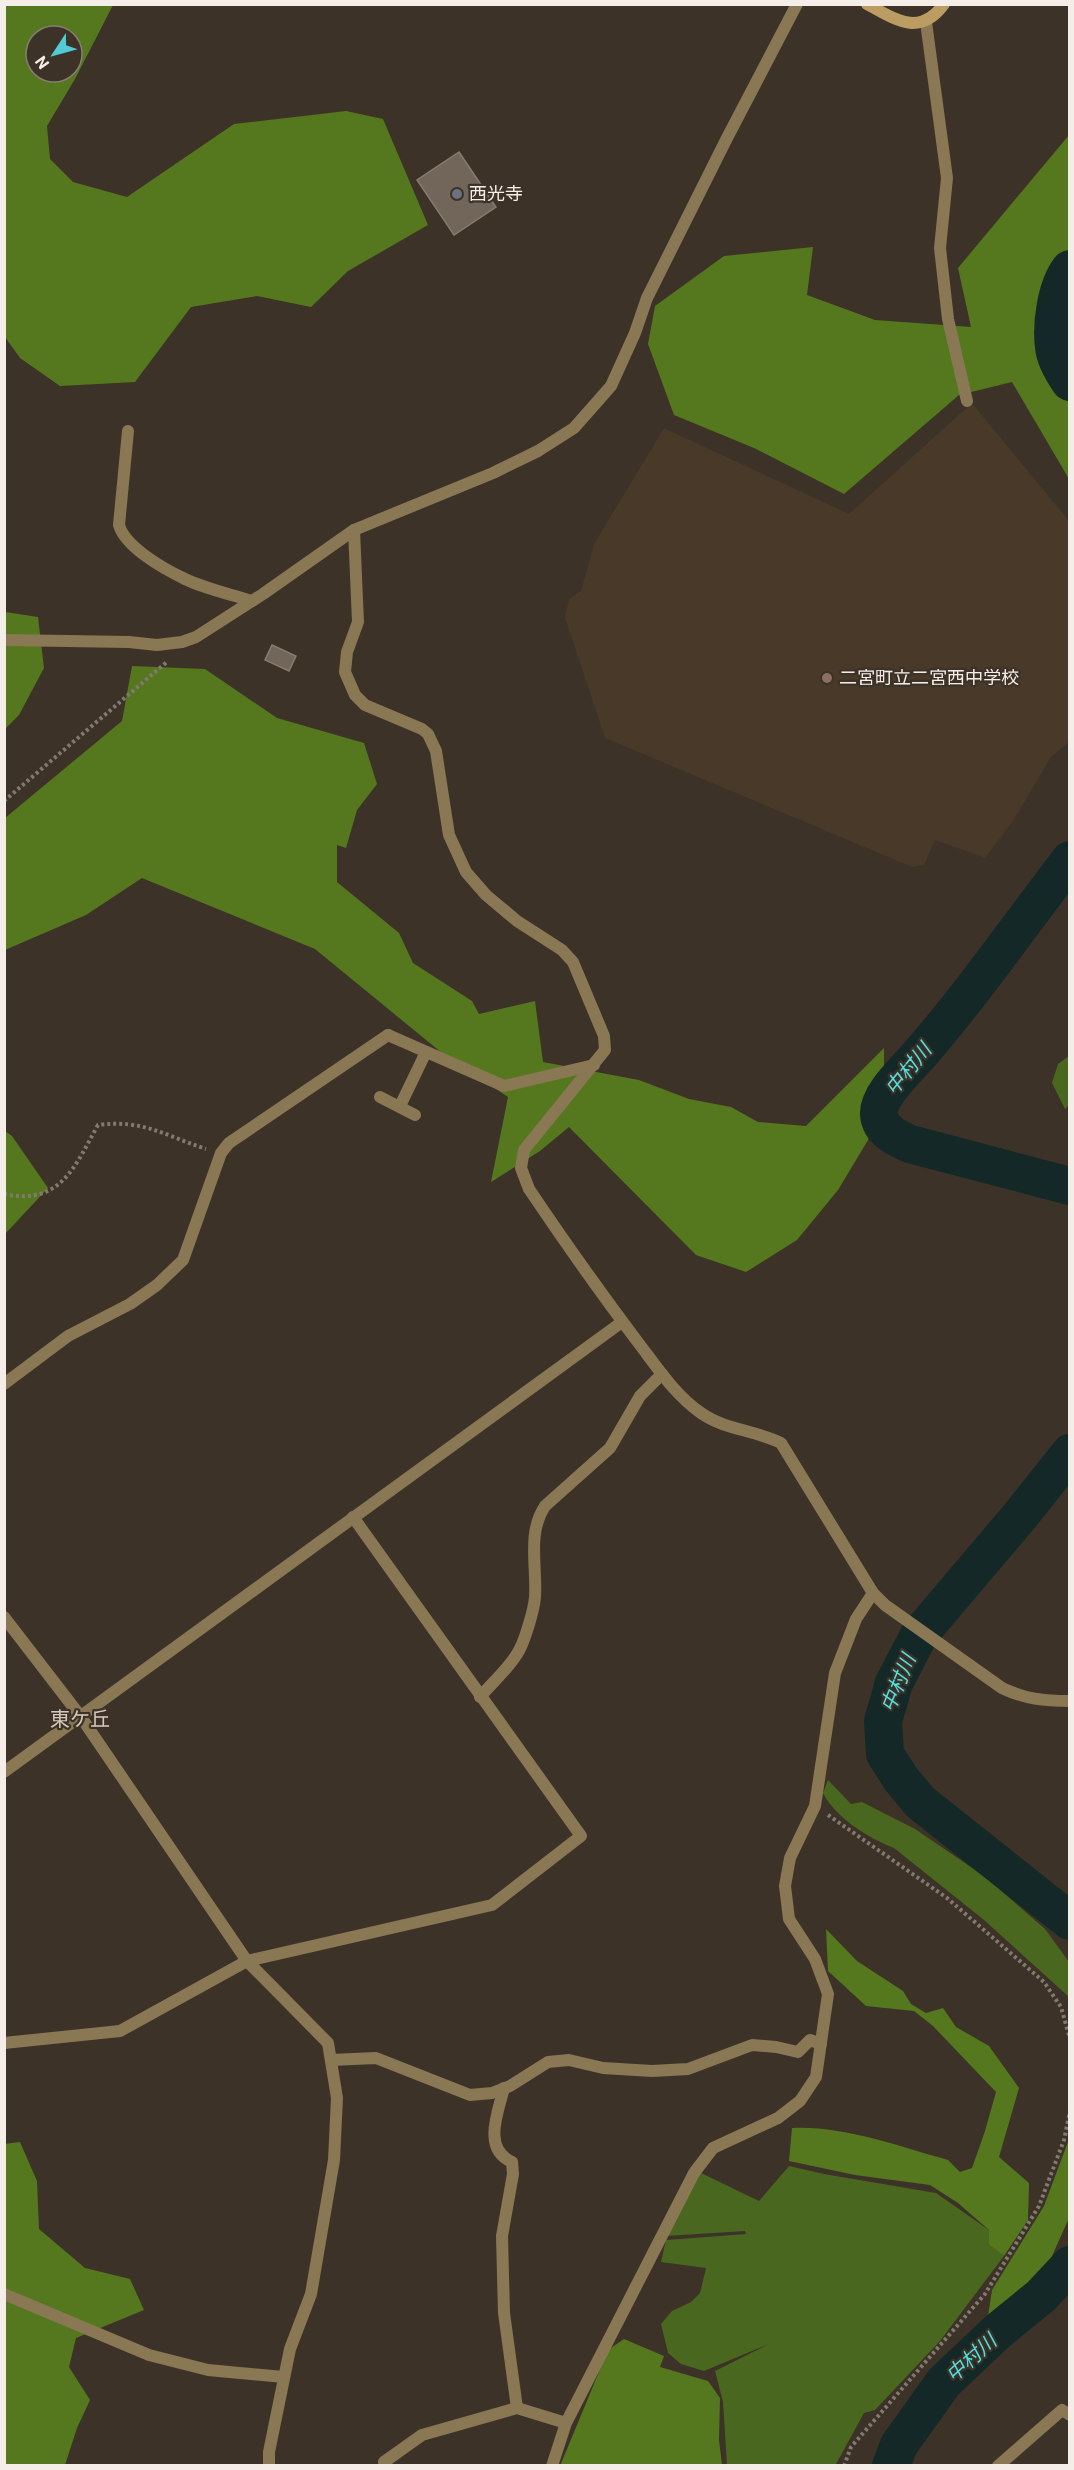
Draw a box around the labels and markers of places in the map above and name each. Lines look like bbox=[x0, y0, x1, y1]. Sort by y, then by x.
place label: 西光寺 bbox=[469, 183, 523, 204]
marker: 西光寺 bbox=[450, 187, 464, 201]
place label: 二宮町立二宮西中学校 bbox=[839, 667, 1019, 688]
marker: 二宮町立二宮西中学校 bbox=[820, 671, 834, 685]

